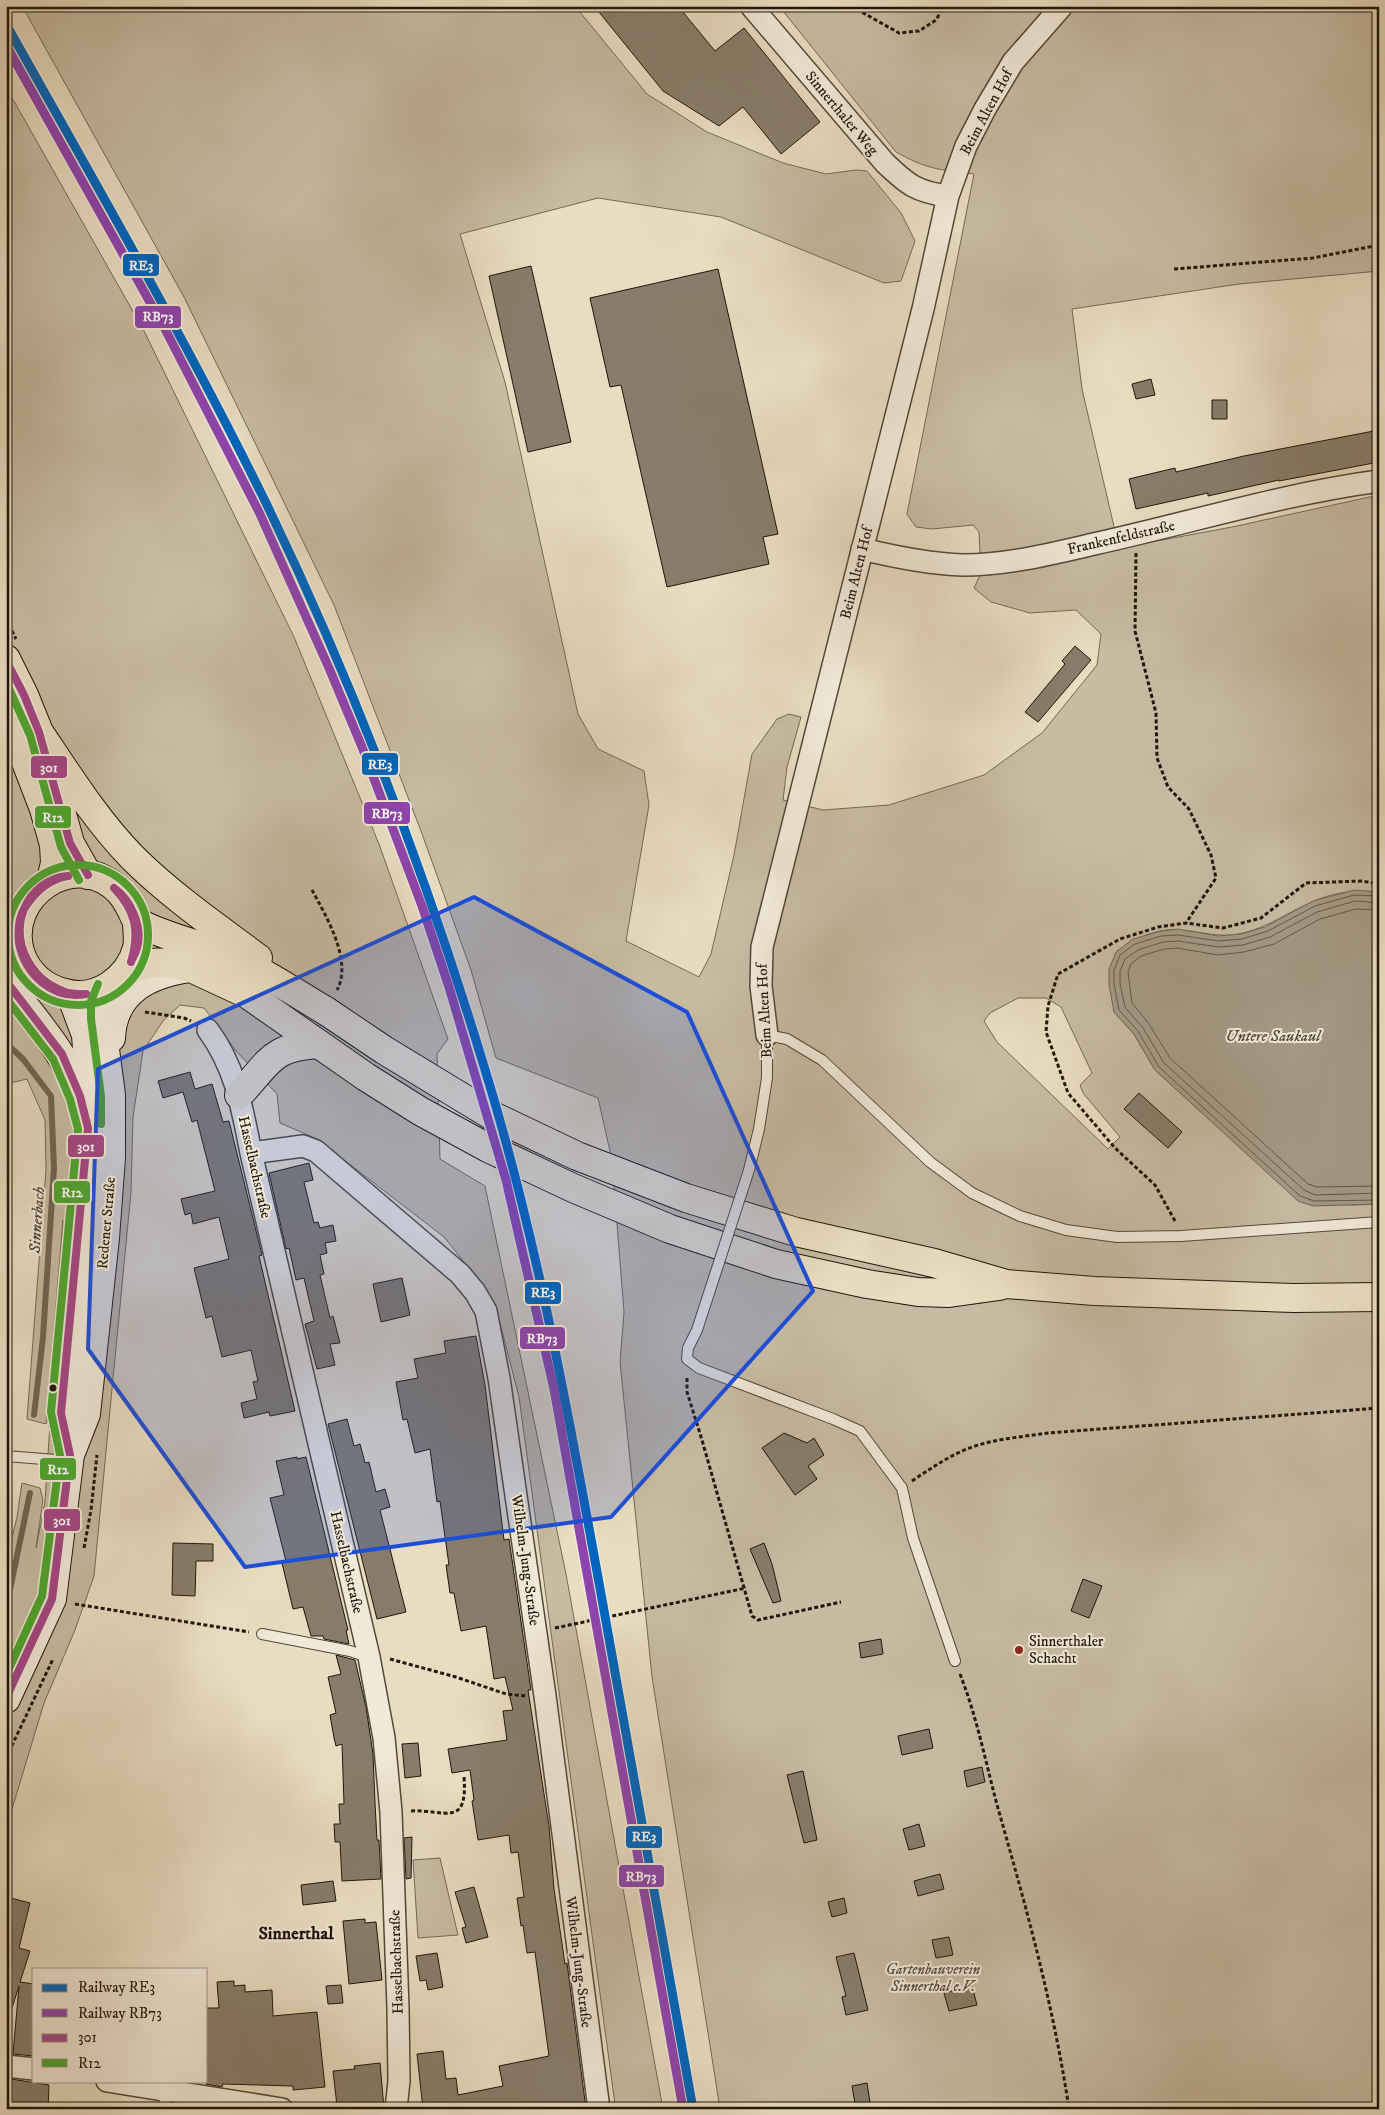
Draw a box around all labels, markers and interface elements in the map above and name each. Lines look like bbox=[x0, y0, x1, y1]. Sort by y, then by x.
street label: Beim Alten Hof bbox=[956, 64, 1018, 158]
street label: Sinnerthaler Weg bbox=[801, 67, 883, 160]
line badge: RE3 bbox=[122, 253, 160, 277]
text: RE3 bbox=[129, 257, 153, 275]
line badge: RB73 bbox=[134, 305, 182, 329]
text: RB73 bbox=[143, 308, 173, 326]
street label: Frankenfeldstraße bbox=[1066, 516, 1177, 559]
street label: Beim Alten Hof bbox=[836, 523, 878, 621]
line badge: RE3 bbox=[361, 752, 399, 776]
line badge: 301 bbox=[30, 755, 68, 779]
text: RE3 bbox=[368, 756, 392, 774]
text: 301 bbox=[40, 759, 58, 777]
line badge: RB73 bbox=[363, 801, 411, 825]
line badge: R12 bbox=[34, 805, 72, 829]
text: RB73 bbox=[372, 805, 402, 823]
text: R12 bbox=[42, 809, 65, 827]
street label: Beim Alten Hof bbox=[752, 961, 776, 1059]
water label: Untere Saukaul bbox=[1226, 1026, 1322, 1046]
street label: Hasselbachstraße bbox=[234, 1114, 276, 1220]
line badge: 301 bbox=[67, 1134, 105, 1158]
text: 301 bbox=[77, 1138, 95, 1156]
street label: Redener Straße bbox=[93, 1176, 120, 1270]
line badge: R12 bbox=[53, 1180, 91, 1204]
text: R12 bbox=[61, 1184, 84, 1202]
water label: Sinnerbach bbox=[25, 1186, 49, 1255]
line badge: RE3 bbox=[524, 1281, 562, 1305]
text: RE3 bbox=[531, 1284, 555, 1302]
line badge: RB73 bbox=[519, 1326, 566, 1350]
text: RB73 bbox=[527, 1330, 557, 1348]
unlabelled marker bbox=[48, 1383, 58, 1393]
line badge: R12 bbox=[39, 1457, 77, 1481]
text: R12 bbox=[47, 1461, 70, 1479]
street label: Wilhelm-Jung-Straße bbox=[507, 1492, 544, 1627]
line badge: 301 bbox=[43, 1508, 81, 1532]
street label: Hasselbachstraße bbox=[326, 1509, 368, 1615]
text: 301 bbox=[53, 1512, 71, 1530]
place label: Sinnerthaler Schacht bbox=[1029, 1632, 1104, 1668]
marker: Sinnerthaler Schacht bbox=[1013, 1644, 1025, 1656]
line badge: RE3 bbox=[625, 1825, 663, 1849]
text: RE3 bbox=[632, 1828, 656, 1846]
line badge: RB73 bbox=[618, 1864, 665, 1888]
text: RB73 bbox=[626, 1868, 656, 1886]
street label: Wilhelm-Jung-Straße bbox=[561, 1894, 596, 2029]
street label: Hasselbachstraße bbox=[385, 1909, 408, 2015]
district label: Sinnerthal bbox=[258, 1923, 334, 1945]
park label: Gartenbauverein Sinnerthal e.V. bbox=[886, 1960, 981, 1996]
legend bbox=[32, 1968, 208, 2082]
text: Railway RE3 bbox=[78, 1978, 155, 1997]
text: Railway RB73 bbox=[78, 2004, 162, 2023]
text: 301 bbox=[78, 2028, 97, 2047]
text: R12 bbox=[78, 2054, 101, 2073]

